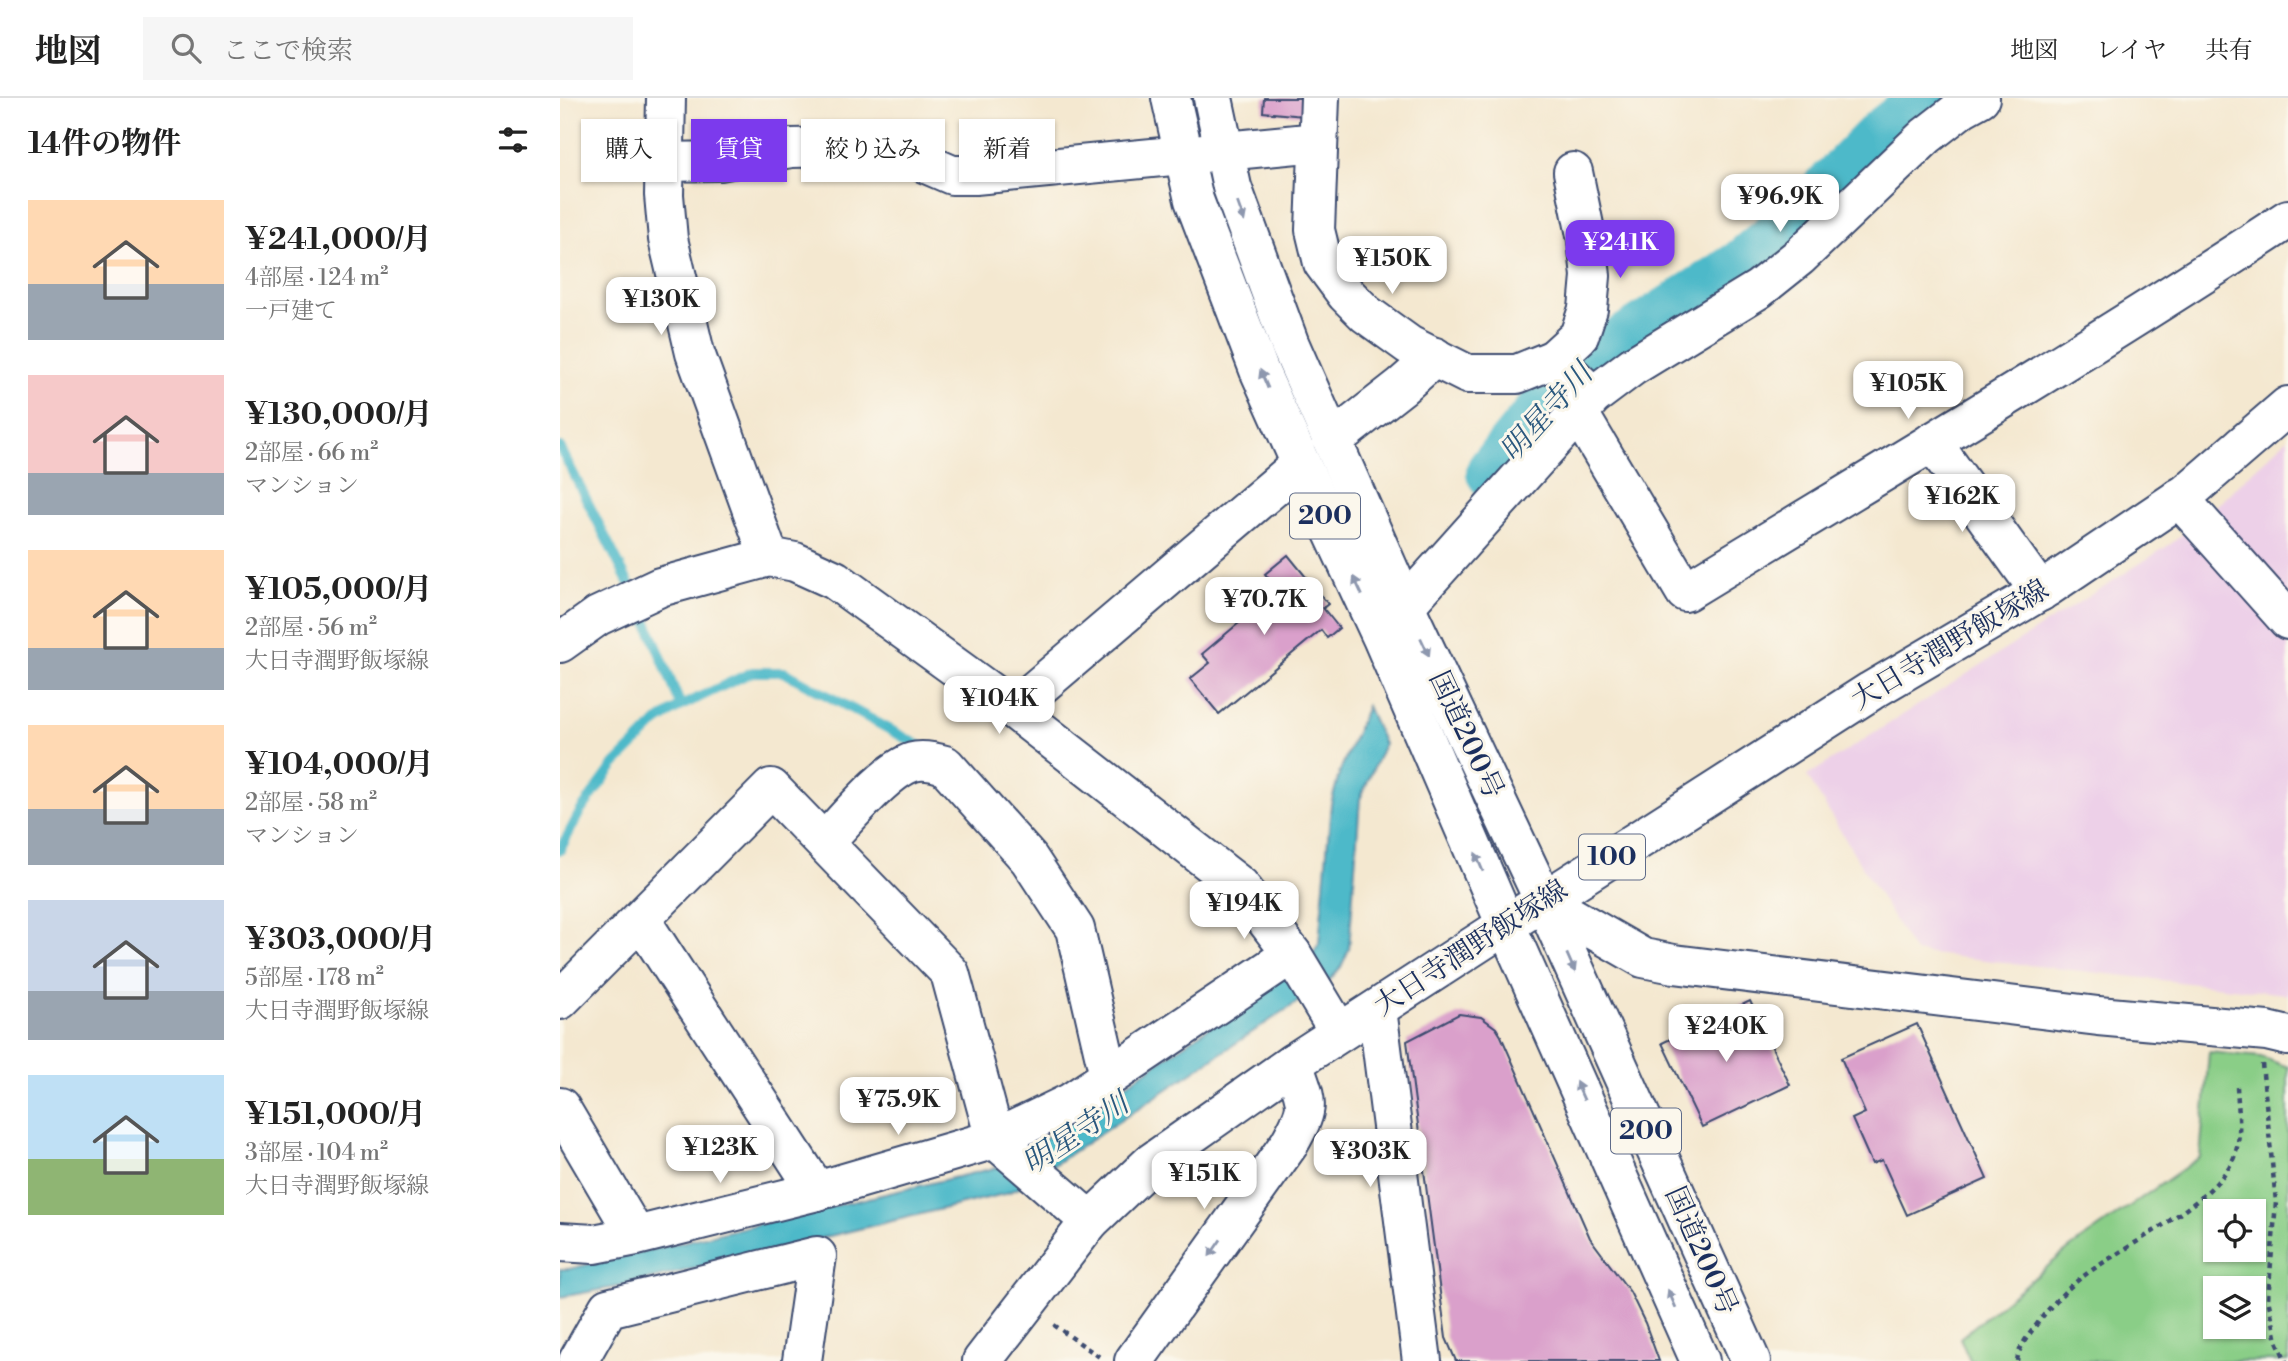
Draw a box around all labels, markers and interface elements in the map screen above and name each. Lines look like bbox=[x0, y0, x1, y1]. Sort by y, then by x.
search box bbox=[143, 17, 633, 80]
icon: search bbox=[167, 29, 205, 67]
text: 地図 bbox=[35, 32, 101, 73]
text: ここで検索 bbox=[223, 35, 353, 67]
text: 地図 bbox=[2010, 36, 2058, 66]
text: レイヤ bbox=[2096, 36, 2167, 66]
text: 共有 bbox=[2205, 36, 2253, 66]
chip: 購入 bbox=[581, 119, 677, 182]
chip: 賃貸 bbox=[691, 119, 787, 182]
chip: 絞り込み bbox=[801, 119, 945, 182]
chip: 新着 bbox=[959, 119, 1055, 182]
icon: filters bbox=[494, 121, 532, 159]
text: 14件の物件 bbox=[28, 125, 181, 163]
pin: ¥96.9K bbox=[1723, 174, 1837, 234]
text: ¥96.9K bbox=[1737, 183, 1823, 211]
one-way arrow bbox=[1236, 201, 1247, 222]
pin: ¥241K bbox=[1571, 220, 1669, 280]
text: ¥241,000/月 bbox=[245, 221, 432, 259]
icon: home bbox=[84, 228, 168, 312]
text: ¥241K bbox=[1581, 229, 1659, 257]
pin: ¥150K bbox=[1343, 236, 1441, 296]
text: ¥150K bbox=[1353, 245, 1431, 273]
text: 4部屋 · 124 m² bbox=[245, 264, 388, 292]
pin: ¥130K bbox=[612, 278, 710, 337]
text: ¥130K bbox=[622, 286, 700, 314]
text: 一戸建て bbox=[245, 297, 337, 325]
water label: 明星寺川 bbox=[1493, 353, 1603, 470]
pin: ¥105K bbox=[1859, 362, 1957, 421]
one-way arrow bbox=[1258, 369, 1269, 390]
text: ¥105K bbox=[1869, 370, 1947, 398]
text: ¥130,000/月 bbox=[245, 396, 433, 434]
icon: home bbox=[84, 403, 168, 487]
text: 2部屋 · 66 m² bbox=[245, 439, 378, 467]
text: マンション bbox=[245, 472, 359, 500]
pin: ¥162K bbox=[1913, 474, 2011, 534]
text: ¥162K bbox=[1924, 483, 2000, 511]
road number: 200 bbox=[1290, 494, 1360, 538]
text: ¥105,000/月 bbox=[245, 571, 432, 609]
street label: 大日寺潤野飯塚線 bbox=[1845, 572, 2055, 718]
one-way arrow bbox=[1352, 576, 1364, 596]
icon: home bbox=[84, 578, 168, 662]
pin: ¥70.7K bbox=[1207, 578, 1321, 637]
text: ¥70.7K bbox=[1221, 586, 1307, 614]
text: 2部屋 · 56 m² bbox=[245, 614, 377, 642]
one-way arrow bbox=[1419, 637, 1430, 657]
text: 大日寺潤野飯塚線 bbox=[245, 647, 429, 675]
street label: 国道200号 bbox=[1421, 665, 1511, 805]
pin: ¥104K bbox=[950, 676, 1048, 736]
text: ¥104K bbox=[960, 685, 1038, 713]
text: ¥104,000/月 bbox=[245, 746, 434, 784]
icon: home bbox=[84, 753, 168, 837]
text: 2部屋 · 58 m² bbox=[245, 789, 377, 817]
text: マンション bbox=[245, 822, 359, 850]
road number: 100 bbox=[1579, 834, 1645, 880]
one-way arrow bbox=[1473, 852, 1485, 872]
street label: 大日寺潤野飯塚線 bbox=[1368, 872, 1574, 1024]
pin: ¥194K bbox=[1195, 882, 1293, 941]
text: ¥194K bbox=[1206, 890, 1282, 918]
text: ¥303,000/月 bbox=[245, 921, 436, 959]
icon: home bbox=[84, 928, 168, 1012]
one-way arrow bbox=[1565, 953, 1577, 973]
text: 5部屋 · 178 m² bbox=[245, 964, 384, 992]
text: 大日寺潤野飯塚線 bbox=[245, 997, 429, 1025]
pin: ¥240K bbox=[1677, 1004, 1775, 1064]
text: ¥240K bbox=[1685, 1013, 1767, 1041]
pin: ¥75.9K bbox=[841, 1077, 955, 1137]
one-way arrow bbox=[1574, 1081, 1586, 1101]
water label: 明星寺川 bbox=[1016, 1083, 1139, 1183]
text: ¥75.9K bbox=[856, 1086, 940, 1114]
text: ¥151,000/月 bbox=[245, 1096, 426, 1134]
icon: home bbox=[84, 1103, 168, 1187]
road number: 200 bbox=[1611, 1108, 1681, 1154]
pin: ¥123K bbox=[671, 1126, 769, 1185]
pin: ¥303K bbox=[1321, 1130, 1419, 1189]
text: ¥123K bbox=[682, 1134, 758, 1162]
text: ¥303K bbox=[1330, 1138, 1410, 1166]
text: 3部屋 · 104 m² bbox=[245, 1139, 388, 1167]
pin: ¥151K bbox=[1155, 1152, 1253, 1211]
text: ¥151K bbox=[1168, 1160, 1240, 1188]
text: 大日寺潤野飯塚線 bbox=[245, 1172, 429, 1200]
street label: 国道200号 bbox=[1657, 1181, 1745, 1321]
map controls bbox=[2203, 1199, 2266, 1339]
button: locate bbox=[2203, 1199, 2266, 1262]
one-way arrow bbox=[1208, 1239, 1222, 1257]
button: layers bbox=[2203, 1276, 2266, 1339]
one-way arrow bbox=[1666, 1289, 1678, 1309]

